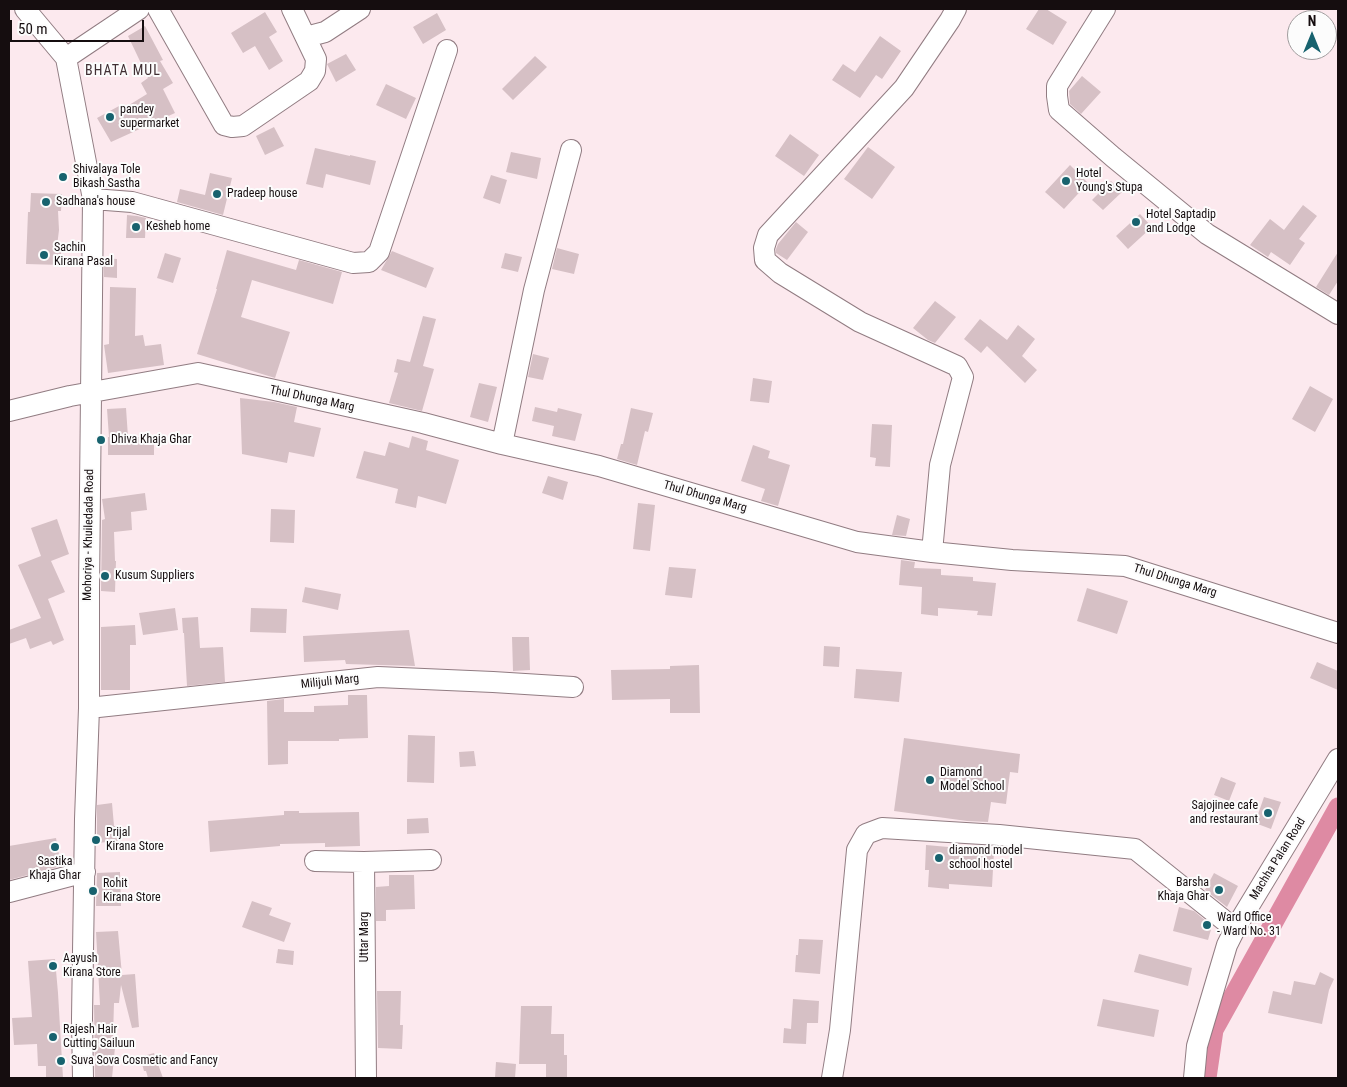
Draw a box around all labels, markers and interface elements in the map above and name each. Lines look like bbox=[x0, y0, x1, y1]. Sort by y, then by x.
scale bar bbox=[12, 10, 146, 42]
north arrow bbox=[1287, 10, 1337, 60]
text: N bbox=[1308, 13, 1316, 29]
text: 50 m bbox=[18, 20, 48, 38]
district label: BHATA MUL bbox=[84, 63, 162, 79]
place label: pandey supermarket bbox=[120, 103, 179, 131]
marker: pandey supermarket bbox=[104, 111, 116, 123]
place label: Shivalaya Tole Bikash Sastha bbox=[73, 163, 140, 191]
place label: Hotel Young's Stupa bbox=[1076, 167, 1143, 195]
marker: Shivalaya Tole Bikash Sastha bbox=[57, 171, 69, 183]
marker: Hotel Young's Stupa bbox=[1060, 175, 1072, 187]
place label: Pradeep house bbox=[227, 187, 297, 201]
marker: Pradeep house bbox=[211, 188, 223, 200]
place label: Sadhana's house bbox=[56, 195, 135, 209]
marker: Sadhana's house bbox=[40, 196, 52, 208]
place label: Hotel Saptadip and Lodge bbox=[1146, 208, 1216, 236]
marker: Hotel Saptadip and Lodge bbox=[1130, 216, 1142, 228]
place label: Kesheb home bbox=[146, 220, 210, 234]
marker: Kesheb home bbox=[130, 221, 142, 233]
place label: Sachin Kirana Pasal bbox=[54, 241, 113, 269]
marker: Sachin Kirana Pasal bbox=[38, 249, 50, 261]
street label: Thul Dhunga Marg bbox=[268, 383, 356, 415]
place label: Dhiva Khaja Ghar bbox=[111, 433, 192, 447]
marker: Dhiva Khaja Ghar bbox=[95, 434, 107, 446]
street label: Mohoriya - Khuiledada Road bbox=[81, 469, 97, 601]
street label: Thul Dhunga Marg bbox=[662, 478, 748, 516]
street label: Thul Dhunga Marg bbox=[1132, 561, 1218, 601]
place label: Kusum Suppliers bbox=[115, 569, 194, 583]
marker: Kusum Suppliers bbox=[99, 570, 111, 582]
street label: Milijuli Marg bbox=[300, 672, 360, 692]
place label: Diamond Model School bbox=[940, 766, 1005, 794]
marker: Diamond Model School bbox=[924, 774, 936, 786]
place label: Sajojinee cafe and restaurant bbox=[1189, 799, 1258, 827]
marker: Sajojinee cafe and restaurant bbox=[1262, 807, 1274, 819]
street label: Machha Palan Road bbox=[1247, 815, 1309, 903]
place label: Prijal Kirana Store bbox=[106, 826, 164, 854]
marker: Prijal Kirana Store bbox=[90, 834, 102, 846]
marker: Sastika Khaja Ghar bbox=[49, 841, 61, 853]
place label: diamond model school hostel bbox=[949, 844, 1022, 872]
marker: diamond model school hostel bbox=[933, 852, 945, 864]
place label: Sastika Khaja Ghar bbox=[29, 855, 81, 883]
place label: Barsha Khaja Ghar bbox=[1157, 876, 1209, 904]
place label: Rohit Kirana Store bbox=[103, 877, 161, 905]
marker: Barsha Khaja Ghar bbox=[1213, 884, 1225, 896]
marker: Rohit Kirana Store bbox=[87, 885, 99, 897]
place label: Ward Office - Ward No. 31 bbox=[1217, 911, 1281, 939]
street label: Uttar Marg bbox=[358, 912, 372, 962]
marker: Ward Office - Ward No. 31 bbox=[1201, 919, 1213, 931]
place label: Aayush Kirana Store bbox=[63, 952, 121, 980]
marker: Aayush Kirana Store bbox=[47, 960, 59, 972]
place label: Rajesh Hair Cutting Sailuun bbox=[63, 1023, 135, 1051]
marker: Rajesh Hair Cutting Sailuun bbox=[47, 1031, 59, 1043]
place label: Suva Sova Cosmetic and Fancy bbox=[71, 1054, 218, 1068]
marker: Suva Sova Cosmetic and Fancy bbox=[55, 1055, 67, 1067]

